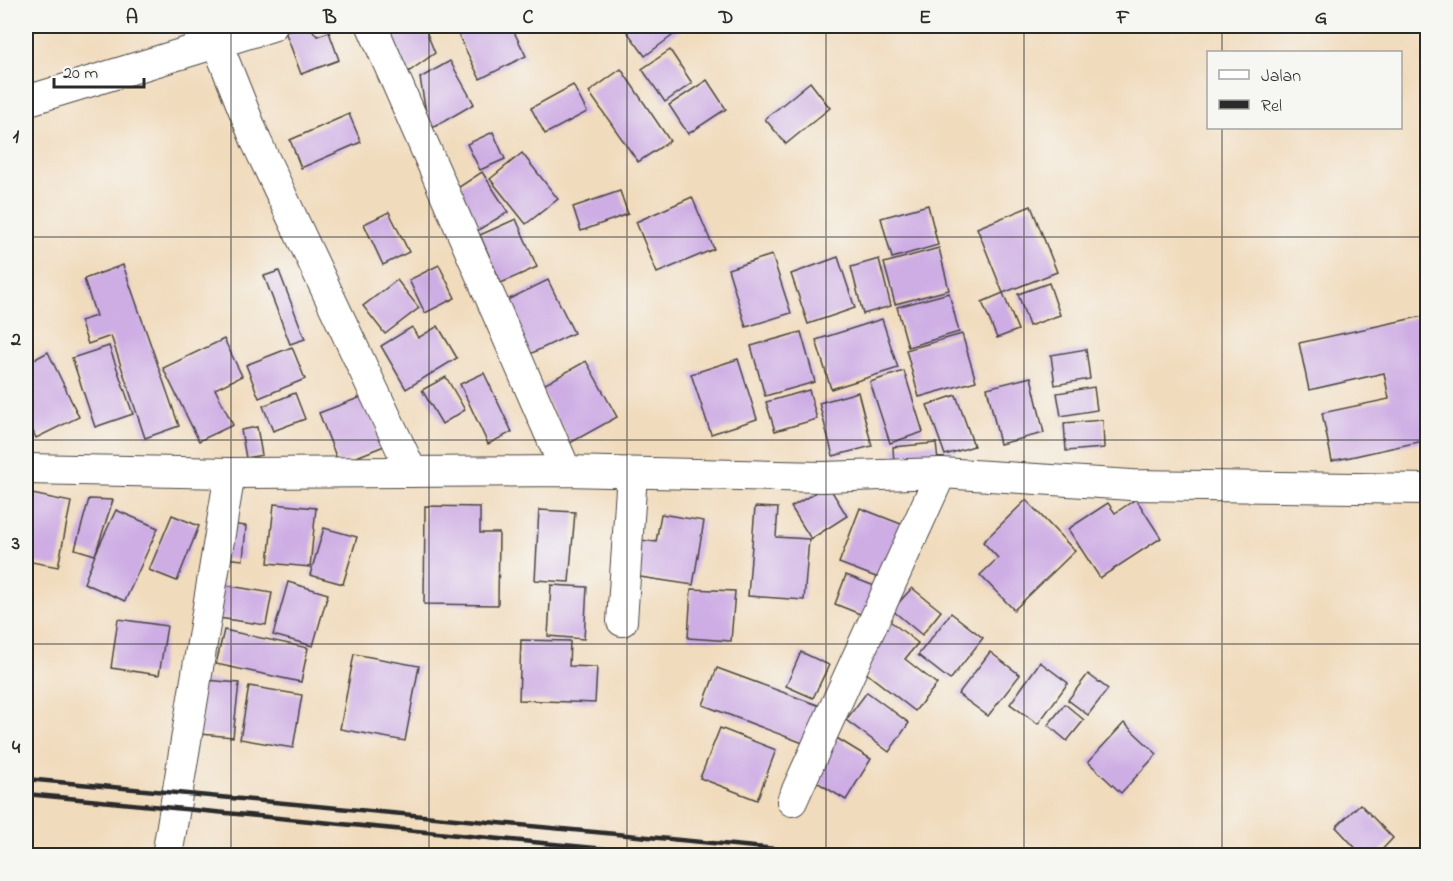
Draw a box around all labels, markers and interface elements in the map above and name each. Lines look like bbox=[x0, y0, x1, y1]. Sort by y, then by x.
text: A bbox=[126, 4, 138, 33]
text: B bbox=[322, 4, 337, 33]
text: C bbox=[523, 4, 534, 33]
text: D bbox=[718, 4, 733, 33]
text: E bbox=[919, 4, 931, 33]
text: F bbox=[1116, 4, 1130, 33]
text: G bbox=[1315, 4, 1328, 33]
scale bar bbox=[54, 51, 144, 89]
legend bbox=[1207, 51, 1402, 129]
text: 20 m bbox=[63, 61, 98, 87]
text: Jalan bbox=[1261, 64, 1301, 90]
text: Rel bbox=[1261, 94, 1282, 120]
text: 1 bbox=[13, 123, 20, 152]
text: 2 bbox=[10, 326, 21, 355]
text: 3 bbox=[11, 530, 20, 559]
text: 4 bbox=[12, 734, 21, 763]

